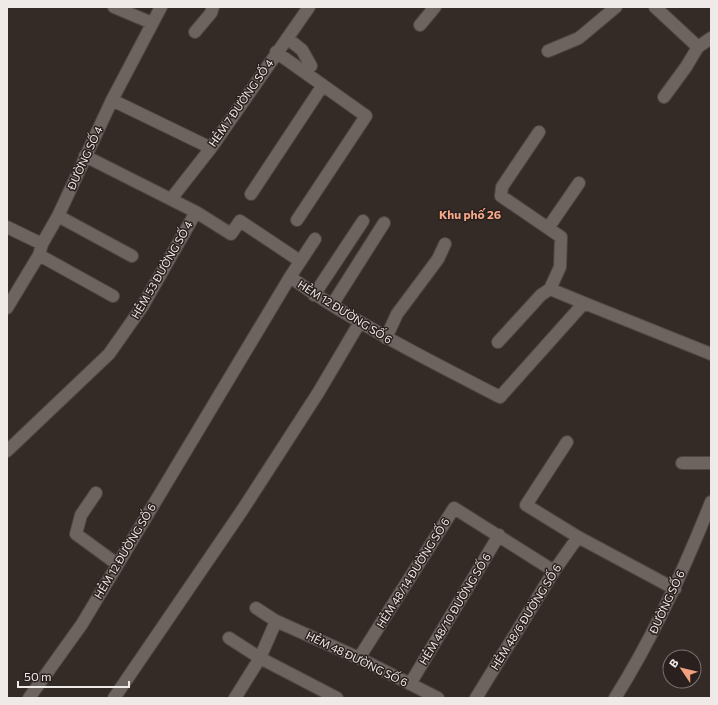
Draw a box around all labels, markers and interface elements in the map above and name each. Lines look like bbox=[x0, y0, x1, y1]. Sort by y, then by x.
street label: HẺM 7 ĐƯỜNG SỐ 4 bbox=[204, 55, 276, 149]
street label: ĐƯỜNG SỐ 4 bbox=[62, 123, 105, 192]
district label: Khu phố 26 bbox=[439, 207, 501, 221]
street label: HẺM 53 ĐƯỜNG SỐ 4 bbox=[127, 217, 195, 321]
street label: HẺM 12 ĐƯỜNG SỐ 6 bbox=[296, 276, 396, 346]
street label: HẺM 12 ĐƯỜNG SỐ 6 bbox=[89, 499, 158, 601]
street label: HẺM 48/14 ĐƯỜNG SỐ 6 bbox=[372, 514, 452, 630]
street label: HẺM 48/10 ĐƯỜNG SỐ 6 bbox=[414, 549, 493, 667]
street label: HẺM 48/6 ĐƯỜNG SỐ 6 bbox=[486, 560, 564, 672]
street label: ĐƯỜNG SỐ 6 bbox=[644, 567, 687, 636]
street label: HẺM 48 ĐƯỜNG SỐ 6 bbox=[304, 627, 411, 689]
north arrow bbox=[662, 649, 702, 689]
text: B bbox=[666, 656, 681, 670]
scale bar bbox=[18, 663, 129, 689]
text: 50 m bbox=[24, 669, 52, 683]

